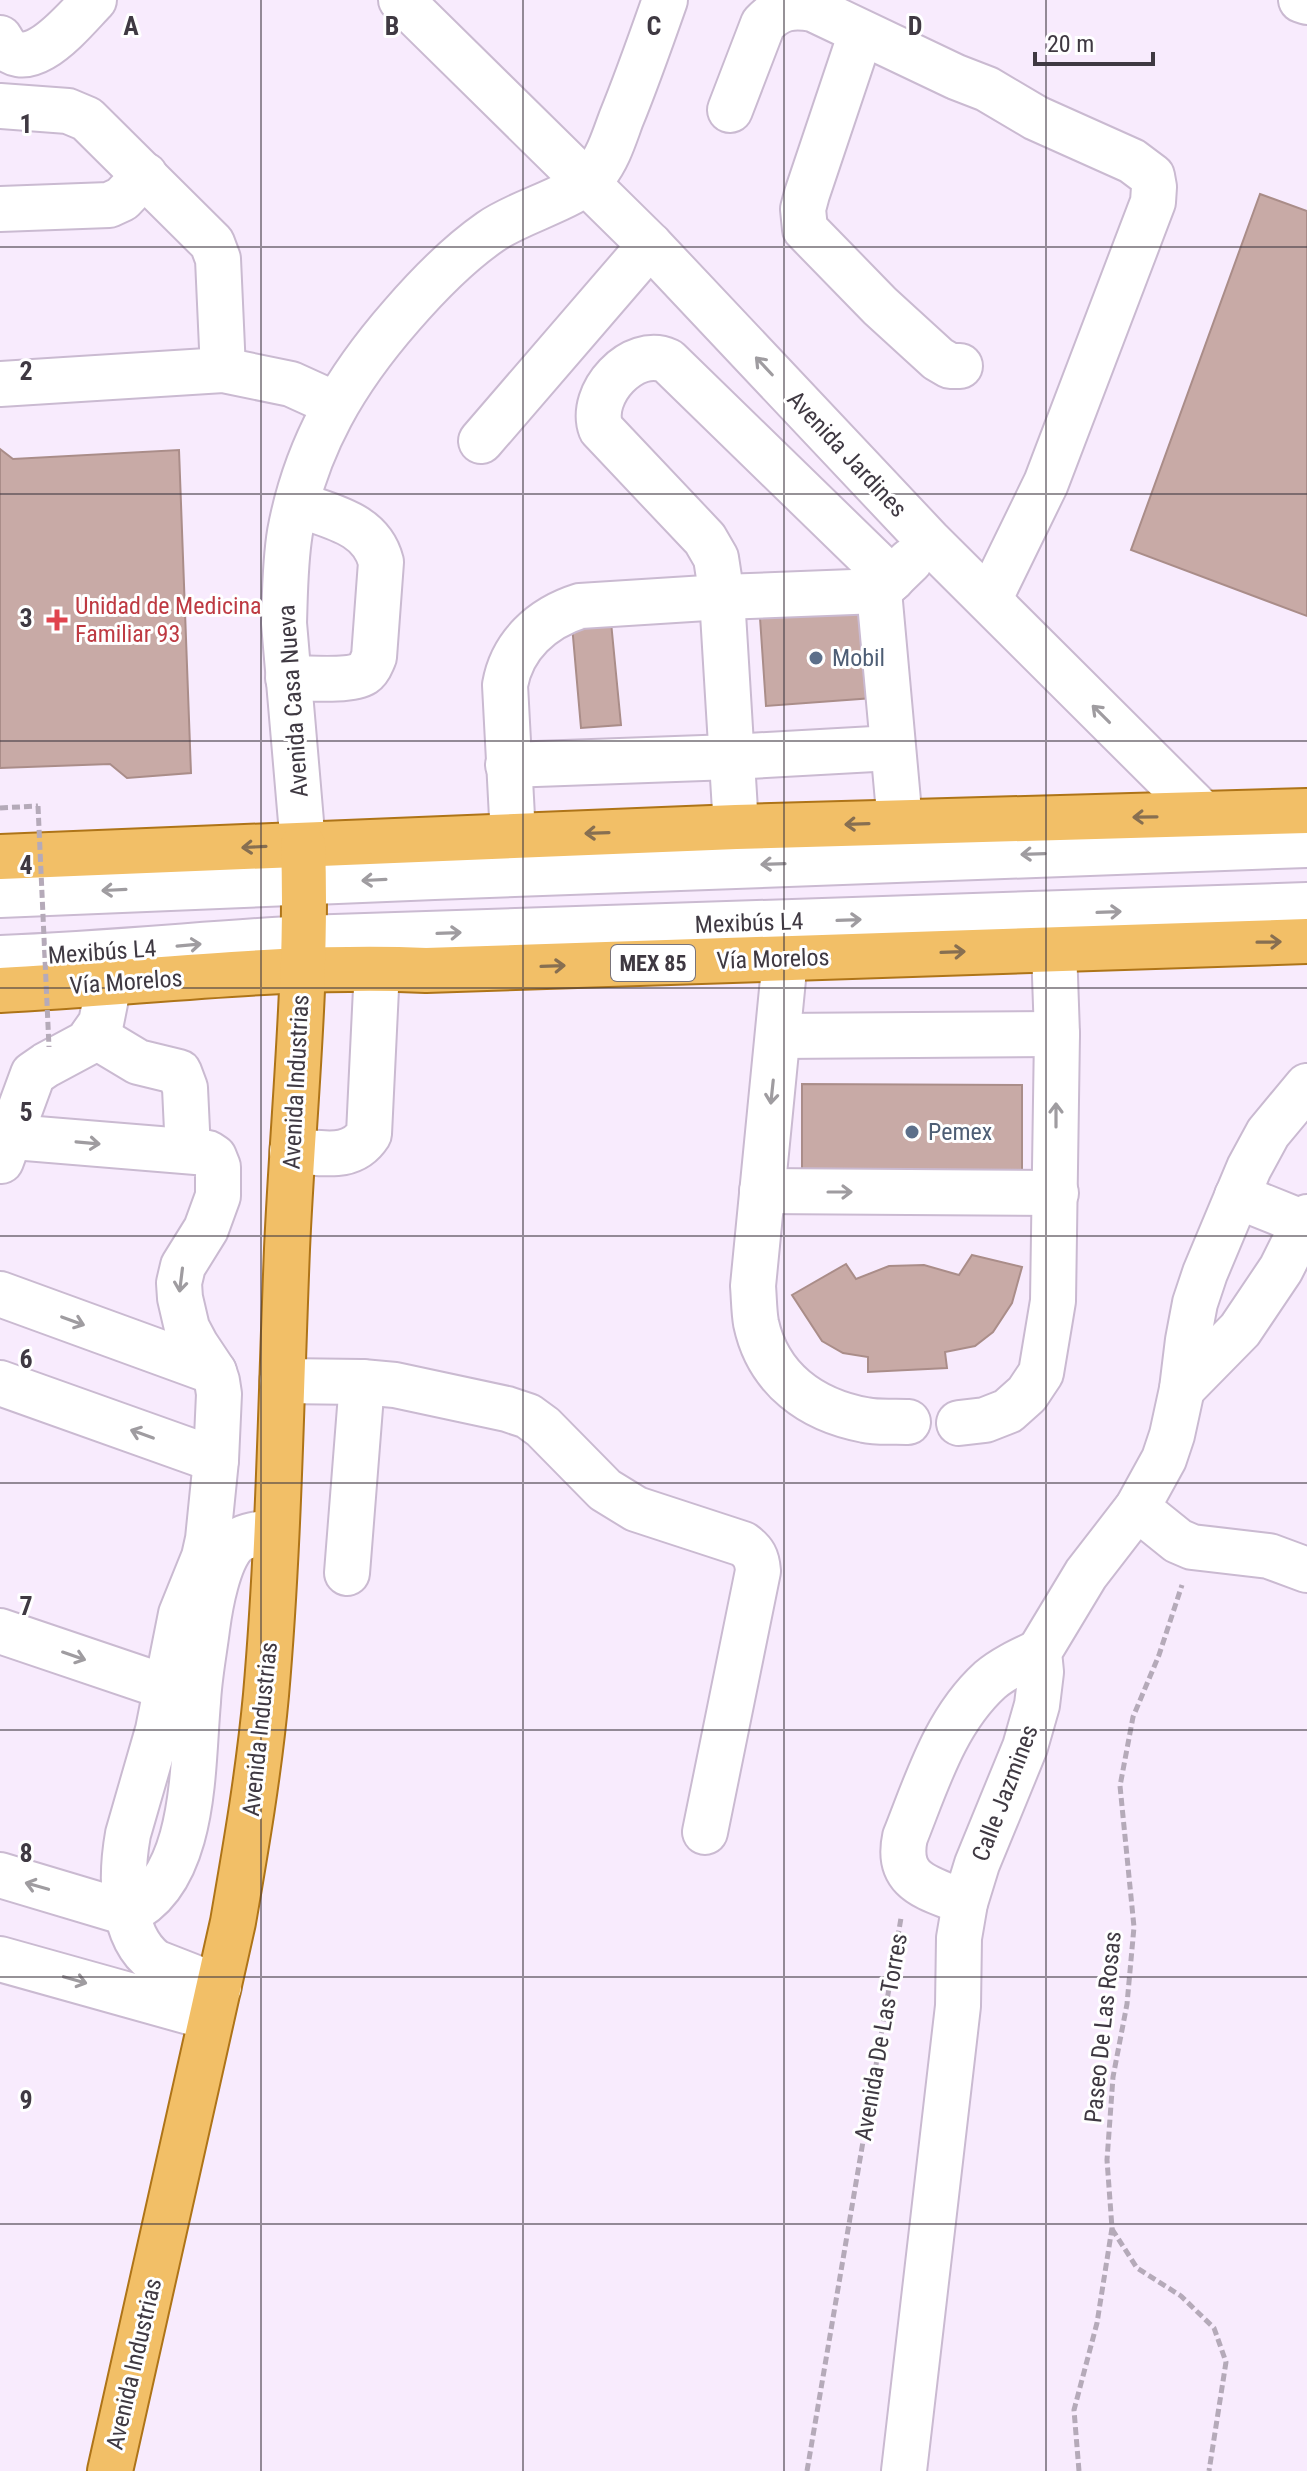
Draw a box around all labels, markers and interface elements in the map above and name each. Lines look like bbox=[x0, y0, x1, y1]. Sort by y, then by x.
text: A bbox=[123, 11, 139, 41]
text: B bbox=[385, 11, 399, 41]
text: C bbox=[647, 11, 662, 41]
text: D bbox=[908, 11, 922, 41]
scale bar bbox=[1035, 16, 1153, 66]
text: 20 m bbox=[1047, 30, 1094, 58]
text: 1 bbox=[19, 109, 33, 139]
text: 2 bbox=[19, 356, 33, 386]
one-way arrow bbox=[755, 357, 774, 376]
street label: Avenida Jardines bbox=[781, 385, 913, 523]
place label: Unidad de Medicina Familiar 93 bbox=[75, 592, 262, 648]
text: 3 bbox=[19, 603, 33, 633]
street label: Avenida Casa Nueva bbox=[272, 604, 314, 798]
marker: Unidad de Medicina Familiar 93 bbox=[46, 609, 68, 631]
place label: Mobil bbox=[832, 644, 885, 672]
marker: Mobil bbox=[807, 649, 825, 667]
one-way arrow bbox=[1092, 705, 1111, 724]
one-way arrow bbox=[1132, 809, 1159, 825]
one-way arrow bbox=[844, 816, 871, 832]
one-way arrow bbox=[584, 825, 611, 840]
one-way arrow bbox=[241, 840, 268, 855]
one-way arrow bbox=[1020, 846, 1047, 861]
text: 4 bbox=[19, 850, 33, 880]
one-way arrow bbox=[760, 856, 787, 871]
one-way arrow bbox=[361, 872, 388, 887]
one-way arrow bbox=[101, 883, 128, 898]
one-way arrow bbox=[1095, 905, 1122, 920]
street label: Mexibús L4 bbox=[694, 907, 804, 939]
one-way arrow bbox=[835, 912, 862, 928]
one-way arrow bbox=[435, 926, 462, 941]
street label: Mexibús L4 bbox=[47, 934, 157, 970]
one-way arrow bbox=[1255, 934, 1282, 950]
one-way arrow bbox=[176, 937, 202, 952]
street label: Vía Morelos bbox=[716, 943, 830, 975]
road number: MEX 85 bbox=[611, 945, 695, 981]
one-way arrow bbox=[939, 945, 966, 960]
one-way arrow bbox=[539, 959, 566, 974]
street label: Vía Morelos bbox=[69, 964, 183, 1000]
street label: Avenida Industrias bbox=[277, 994, 315, 1170]
one-way arrow bbox=[764, 1078, 779, 1105]
text: 5 bbox=[19, 1097, 33, 1127]
one-way arrow bbox=[1048, 1102, 1064, 1129]
place label: Pemex bbox=[928, 1118, 992, 1146]
marker: Pemex bbox=[903, 1123, 921, 1141]
one-way arrow bbox=[74, 1135, 101, 1150]
one-way arrow bbox=[826, 1184, 853, 1200]
one-way arrow bbox=[173, 1267, 188, 1292]
one-way arrow bbox=[61, 1315, 85, 1329]
text: 6 bbox=[19, 1344, 33, 1374]
one-way arrow bbox=[130, 1425, 155, 1440]
text: 7 bbox=[19, 1591, 33, 1621]
street label: Avenida Industrias bbox=[237, 1640, 283, 1818]
one-way arrow bbox=[61, 1649, 86, 1664]
street label: Calle Jazmines bbox=[966, 1721, 1044, 1865]
text: 8 bbox=[19, 1838, 33, 1868]
one-way arrow bbox=[24, 1878, 50, 1893]
street label: Paseo De Las Rosas bbox=[1079, 1930, 1127, 2124]
street label: Avenida De Las Torres bbox=[849, 1931, 913, 2143]
one-way arrow bbox=[62, 1974, 88, 1989]
text: 9 bbox=[19, 2085, 33, 2115]
street label: Avenida Industrias bbox=[101, 2276, 167, 2452]

